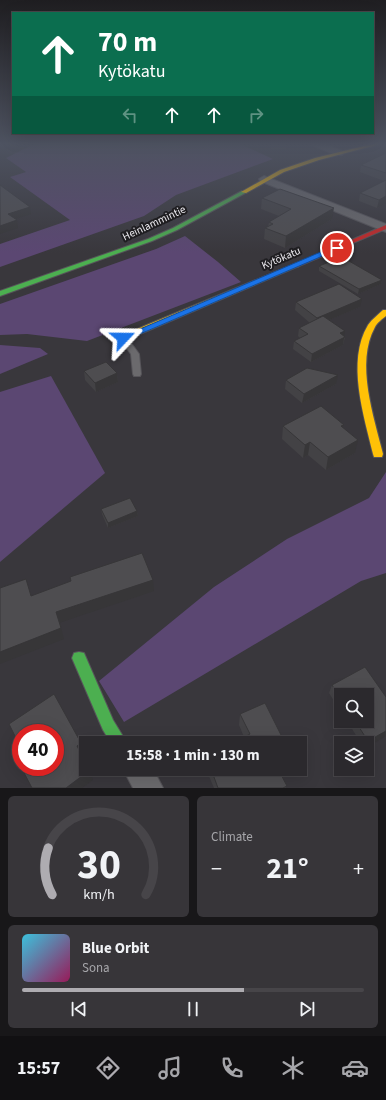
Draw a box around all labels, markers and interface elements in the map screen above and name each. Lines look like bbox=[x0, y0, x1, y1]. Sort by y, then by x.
text: 70 m bbox=[98, 22, 157, 62]
icon: ahead bbox=[32, 28, 84, 80]
text: Kytökatu bbox=[98, 59, 166, 84]
icon: left bbox=[119, 104, 141, 126]
icon: ahead bbox=[161, 104, 183, 126]
icon: ahead bbox=[203, 104, 225, 126]
icon: right bbox=[245, 104, 267, 126]
street label: Heinlammintie bbox=[120, 201, 189, 244]
pin bbox=[320, 231, 354, 265]
icon: arrive bbox=[326, 237, 348, 259]
street label: Kytökatu bbox=[259, 243, 303, 273]
position arrow bbox=[102, 317, 144, 359]
map controls bbox=[334, 688, 374, 776]
button: search bbox=[334, 688, 374, 728]
speed limit sign: 40 bbox=[12, 724, 64, 776]
button: layers bbox=[334, 736, 374, 776]
text: 15:58 · 1 min · 130 m bbox=[126, 745, 260, 766]
text: Climate bbox=[211, 828, 253, 846]
text: 30 bbox=[77, 834, 120, 894]
text: 21° bbox=[266, 847, 309, 890]
text: − bbox=[211, 853, 222, 885]
text: + bbox=[353, 853, 364, 885]
text: km/h bbox=[83, 883, 114, 904]
text: Blue Orbit bbox=[82, 938, 149, 959]
text: Sona bbox=[82, 959, 110, 977]
icon: previous bbox=[68, 998, 90, 1020]
icon: pause bbox=[182, 998, 204, 1020]
icon: next bbox=[296, 998, 318, 1020]
icon: directions bbox=[94, 1054, 122, 1082]
icon: music bbox=[156, 1054, 184, 1082]
icon: phone bbox=[218, 1054, 246, 1082]
icon: climate bbox=[279, 1054, 307, 1082]
icon: car bbox=[341, 1054, 369, 1082]
text: 15:57 bbox=[17, 1056, 60, 1081]

